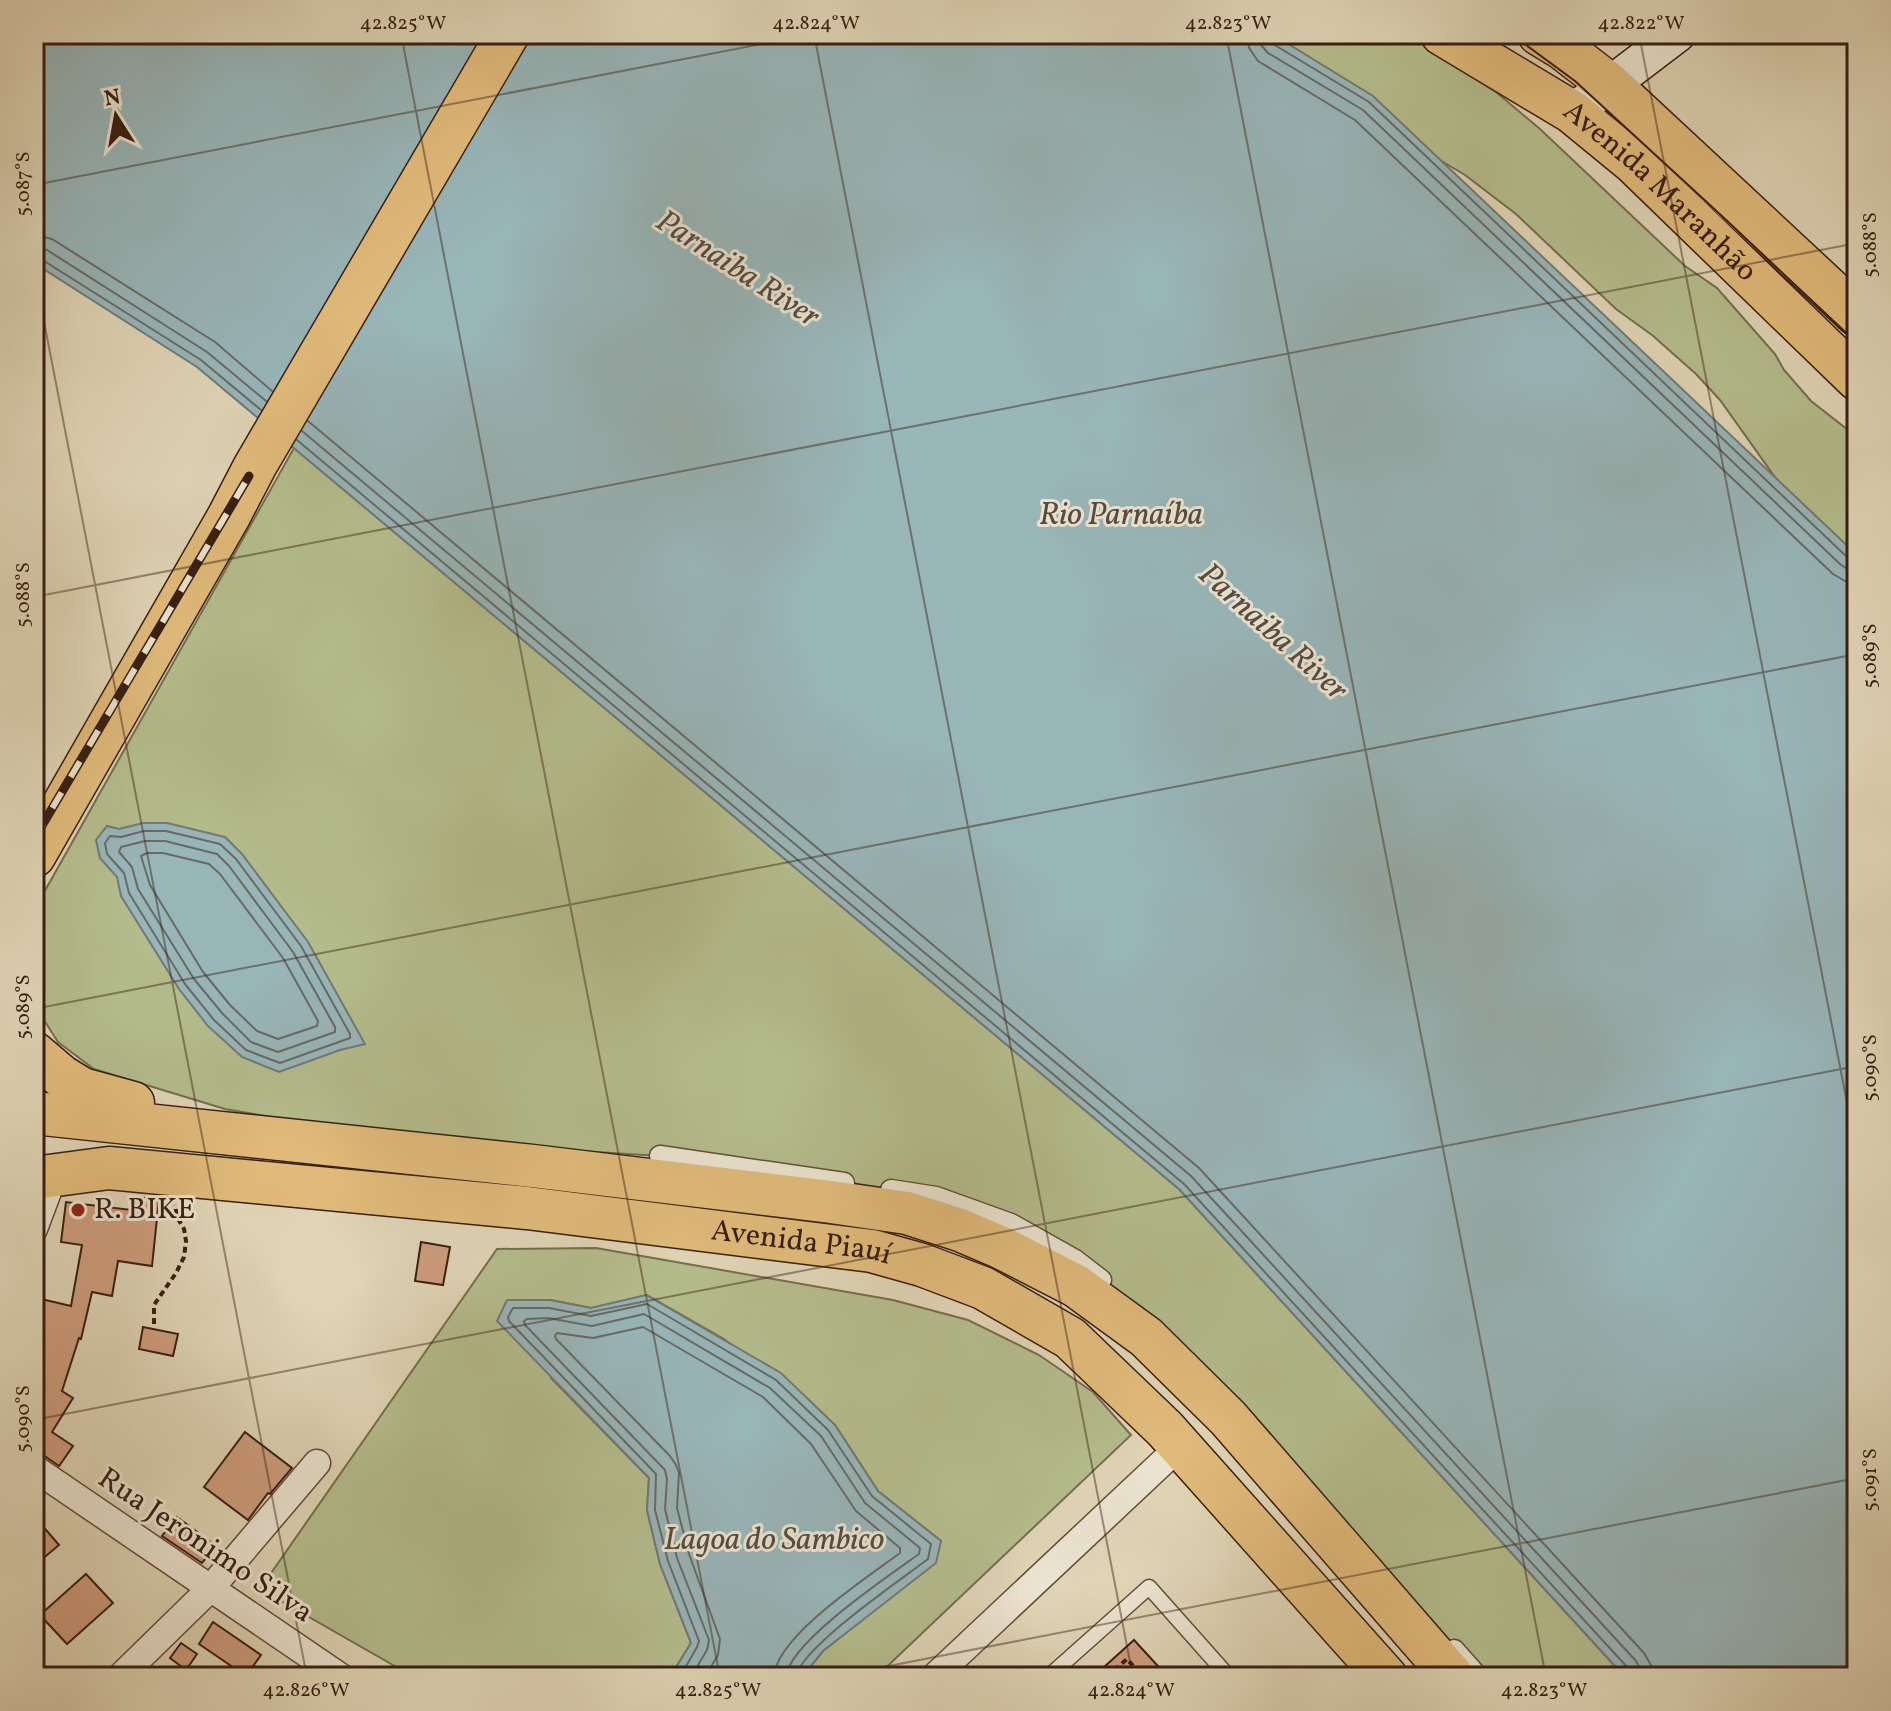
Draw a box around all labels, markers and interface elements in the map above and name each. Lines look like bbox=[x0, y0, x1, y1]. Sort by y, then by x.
text: 42.825°W bbox=[360, 10, 446, 38]
text: 42.824°W bbox=[772, 10, 860, 38]
text: 42.823°W bbox=[1185, 10, 1271, 38]
text: 42.822°W bbox=[1597, 10, 1685, 38]
north arrow bbox=[76, 76, 156, 156]
text: N bbox=[102, 82, 123, 116]
street label: Avenida Maranhão bbox=[1553, 91, 1766, 292]
text: 5.087°S bbox=[10, 152, 38, 216]
water label: Parnaiba River bbox=[646, 200, 828, 340]
text: 5.088°S bbox=[1857, 212, 1885, 278]
water label: Rio Parnaíba bbox=[1039, 494, 1203, 538]
water label: Parnaiba River bbox=[1188, 554, 1357, 713]
text: 5.088°S bbox=[10, 562, 38, 628]
text: 5.089°S bbox=[1857, 623, 1885, 689]
text: 5.089°S bbox=[10, 974, 38, 1040]
text: 5.090°S bbox=[1857, 1034, 1885, 1102]
place label: R. BIKE bbox=[94, 1189, 195, 1231]
marker: R. BIKE bbox=[69, 1201, 87, 1219]
street label: Avenida Piauí bbox=[709, 1210, 896, 1276]
text: 5.090°S bbox=[10, 1385, 38, 1453]
text: 5.091°S bbox=[1857, 1448, 1885, 1512]
street label: Rua Jeronimo Silva bbox=[89, 1458, 321, 1634]
water label: Lagoa do Sambico bbox=[664, 1519, 885, 1563]
text: 42.826°W bbox=[263, 1677, 349, 1705]
text: 42.825°W bbox=[675, 1677, 761, 1705]
text: 42.824°W bbox=[1087, 1677, 1175, 1705]
text: 42.823°W bbox=[1501, 1677, 1587, 1705]

